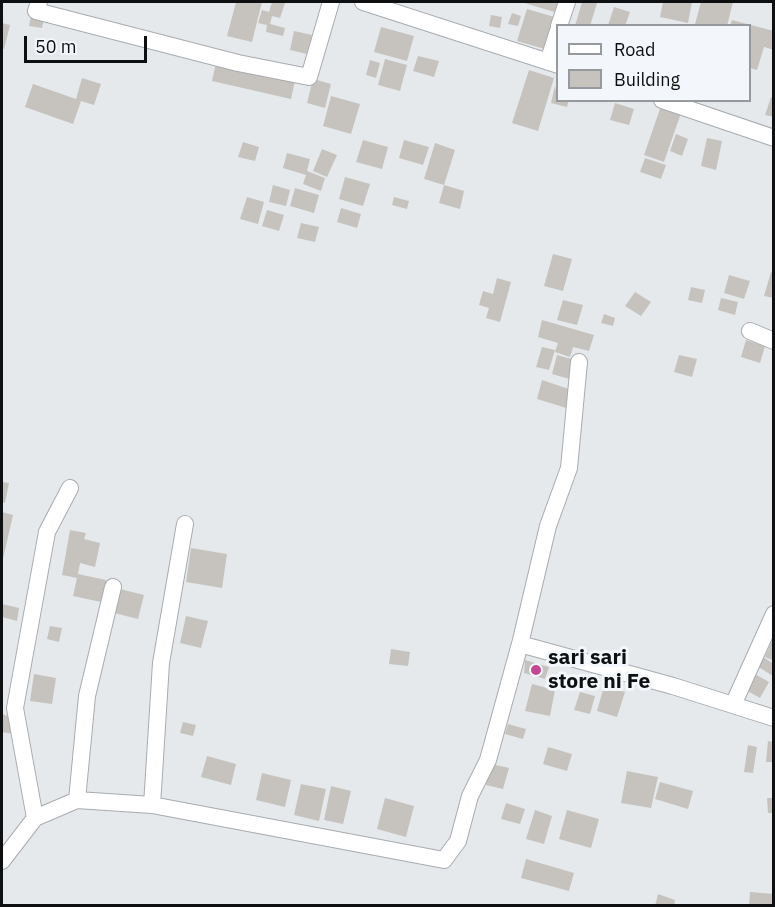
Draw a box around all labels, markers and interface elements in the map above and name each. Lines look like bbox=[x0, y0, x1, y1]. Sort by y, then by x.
scale bar bbox=[27, 24, 150, 62]
legend bbox=[556, 24, 751, 102]
text: 50 m bbox=[35, 35, 77, 58]
text: Road bbox=[614, 38, 655, 61]
text: Building bbox=[614, 68, 680, 91]
place label: sari sari store ni Fe bbox=[548, 645, 650, 695]
marker: sari sari store ni Fe bbox=[529, 663, 543, 677]

